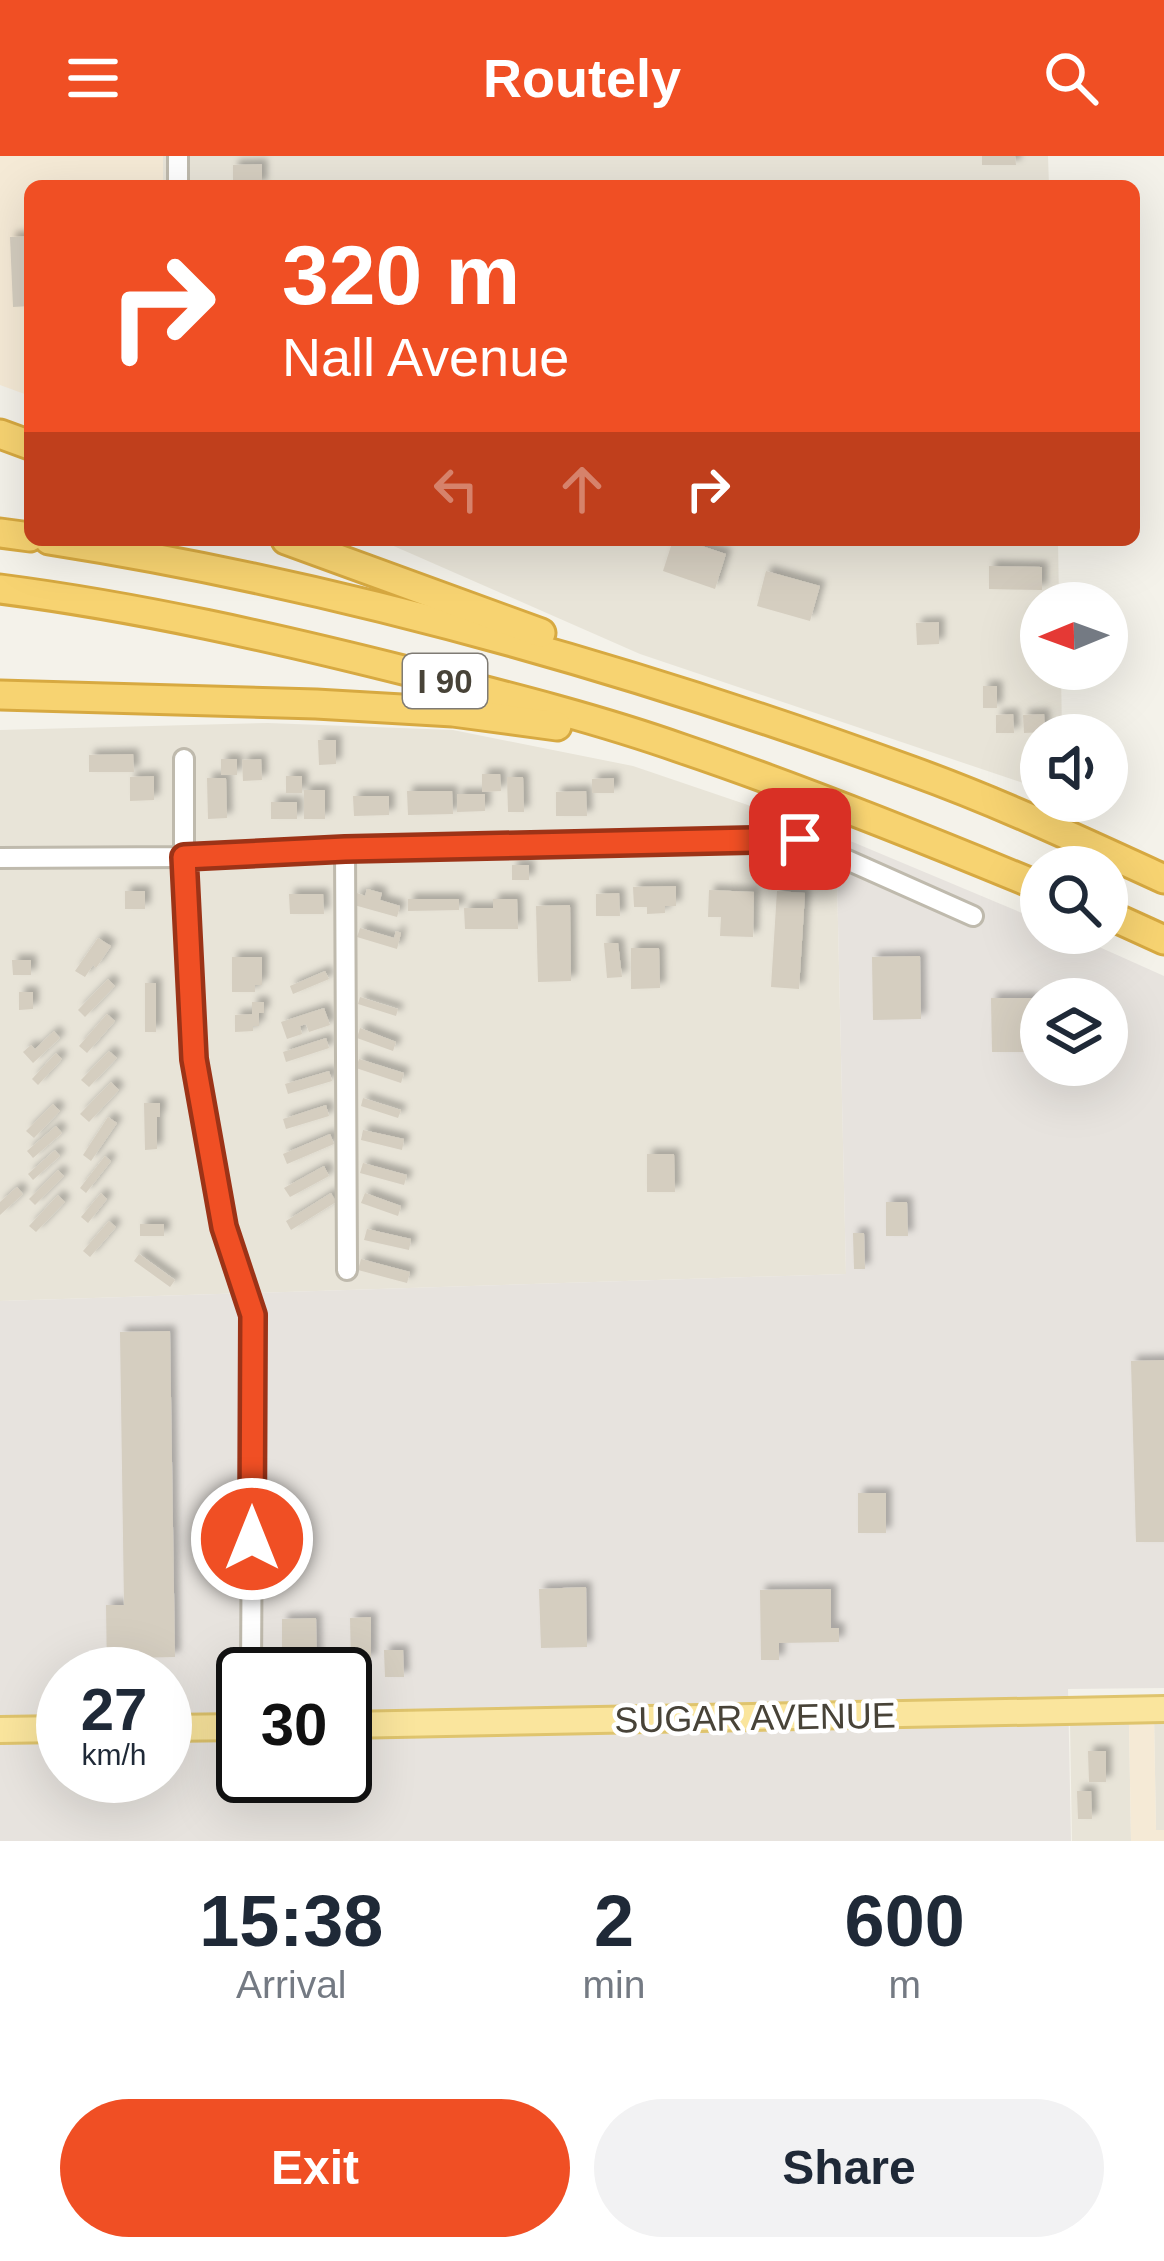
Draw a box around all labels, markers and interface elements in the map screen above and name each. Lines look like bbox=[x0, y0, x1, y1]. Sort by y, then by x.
icon: menu bbox=[60, 45, 126, 111]
icon: search bbox=[1038, 45, 1104, 111]
text: Routely bbox=[483, 48, 681, 108]
icon: right bbox=[84, 228, 240, 384]
text: 320 m bbox=[282, 228, 520, 322]
text: Nall Avenue bbox=[282, 327, 569, 387]
icon: left bbox=[423, 456, 489, 522]
icon: ahead bbox=[549, 456, 615, 522]
icon: right bbox=[675, 456, 741, 522]
north arrow bbox=[1020, 582, 1128, 690]
map controls bbox=[1020, 582, 1128, 1086]
road number: I 90 bbox=[403, 654, 487, 708]
button: sound bbox=[1020, 714, 1128, 822]
pin bbox=[749, 788, 851, 890]
icon: arrive bbox=[767, 806, 833, 872]
button: search bbox=[1020, 846, 1128, 954]
button: layers bbox=[1020, 978, 1128, 1086]
position arrow bbox=[189, 1476, 315, 1602]
speed limit sign: 30 bbox=[216, 1647, 372, 1803]
text: 27 bbox=[81, 1676, 147, 1743]
street label: SUGAR AVENUE bbox=[614, 1695, 896, 1740]
text: km/h bbox=[81, 1738, 147, 1771]
text: 15:38 bbox=[199, 1881, 383, 1961]
text: 2 bbox=[594, 1881, 634, 1961]
text: 600 bbox=[845, 1881, 965, 1961]
text: Arrival bbox=[236, 1963, 347, 2006]
text: min bbox=[583, 1963, 645, 2006]
text: m bbox=[888, 1963, 921, 2006]
button: Exit bbox=[60, 2099, 570, 2237]
button: Share bbox=[594, 2099, 1104, 2237]

